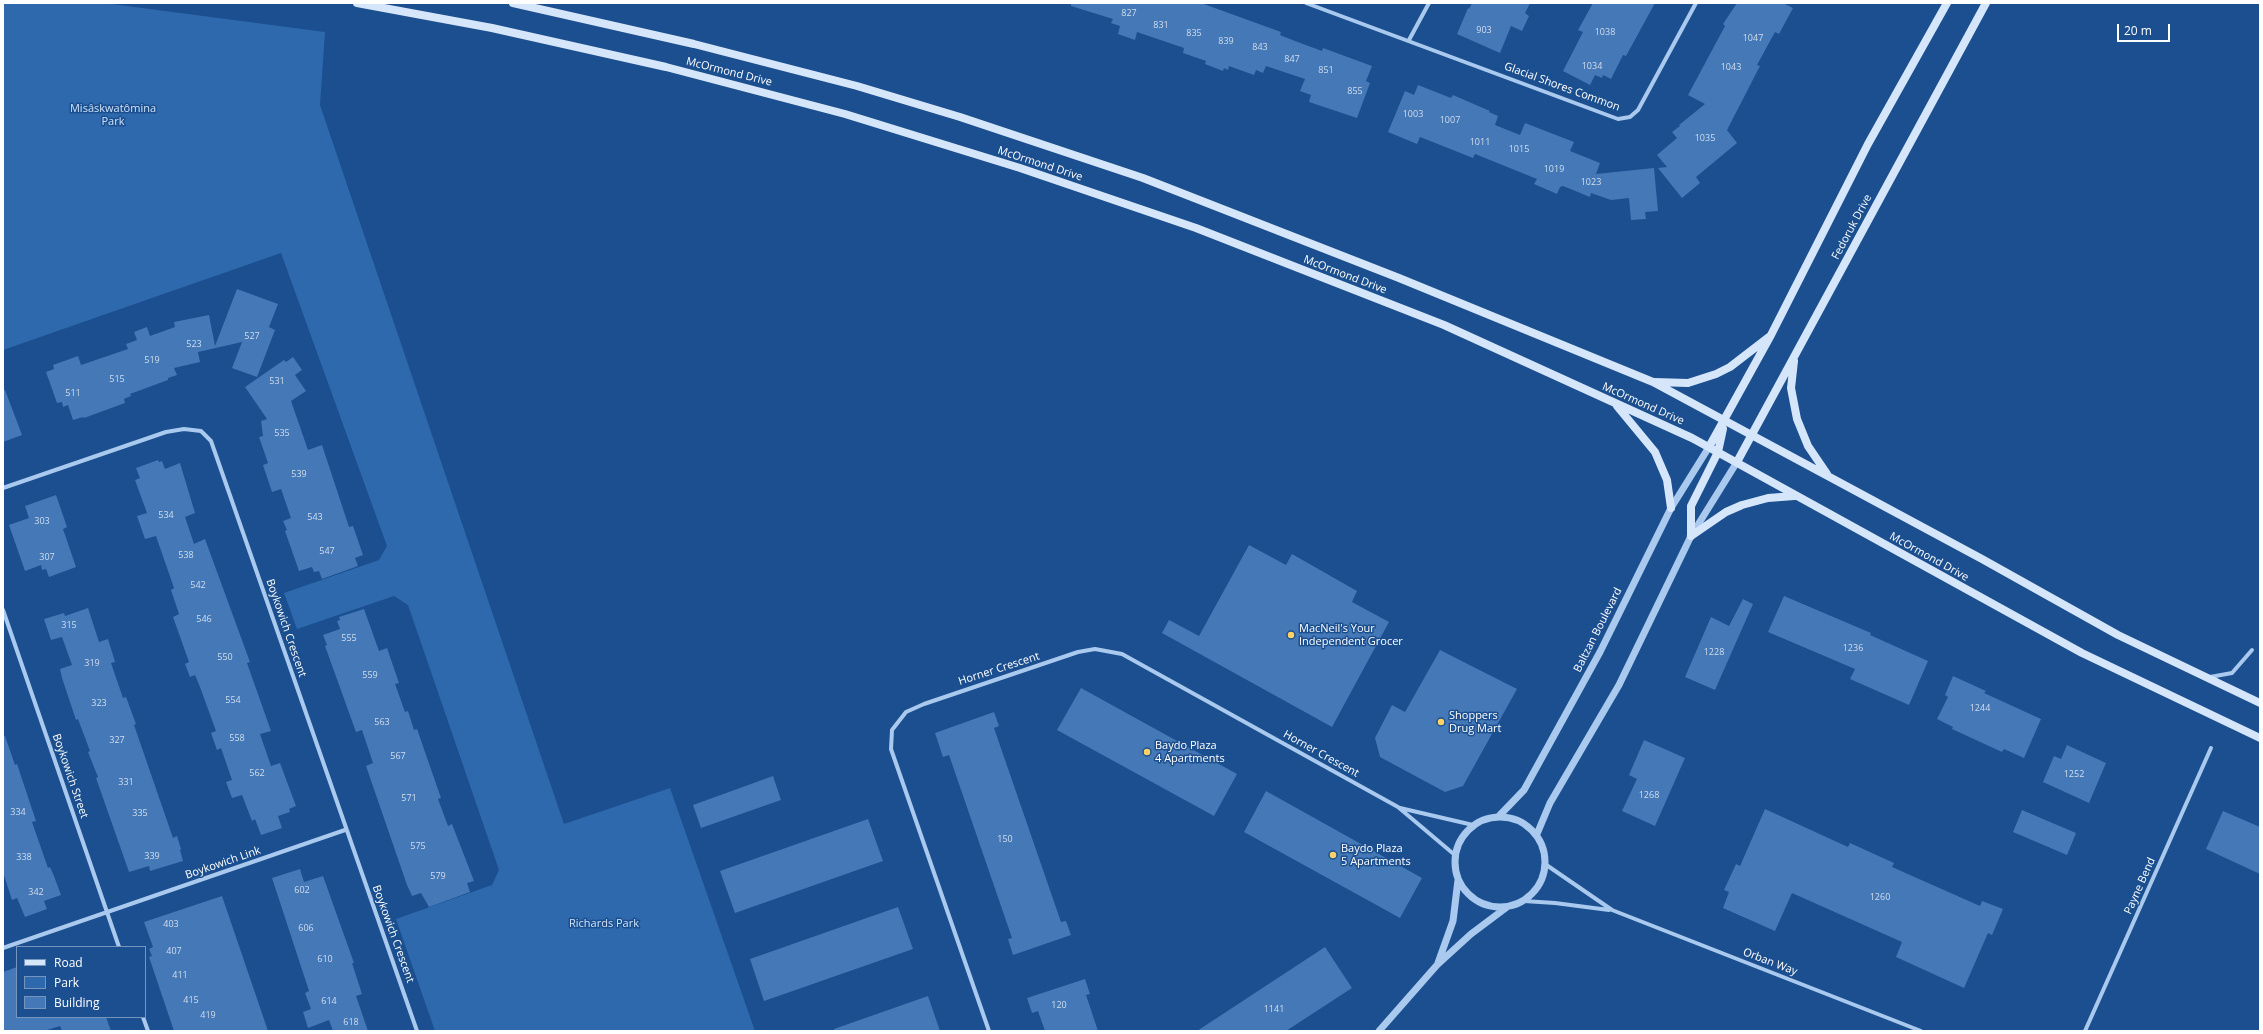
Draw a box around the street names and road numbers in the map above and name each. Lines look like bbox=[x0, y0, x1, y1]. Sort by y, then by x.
street label: McOrmond Drive bbox=[685, 55, 773, 89]
street label: Glacial Shores Common bbox=[1502, 60, 1622, 114]
street label: McOrmond Drive bbox=[996, 144, 1084, 184]
street label: Fedoruk Drive bbox=[1829, 192, 1875, 262]
street label: McOrmond Drive bbox=[1301, 253, 1389, 297]
street label: McOrmond Drive bbox=[1600, 380, 1686, 428]
street label: McOrmond Drive bbox=[1887, 530, 1971, 584]
street label: Boykowich Crescent bbox=[263, 577, 309, 679]
street label: Baltzan Boulevard bbox=[1571, 586, 1625, 674]
street label: Horner Crescent bbox=[957, 650, 1041, 688]
street label: Horner Crescent bbox=[1281, 728, 1361, 780]
street label: Boykowich Street bbox=[49, 732, 91, 820]
street label: Boykowich Link bbox=[184, 844, 262, 882]
street label: Payne Bend bbox=[2122, 856, 2158, 916]
street label: Boykowich Crescent bbox=[369, 883, 417, 985]
street label: Orban Way bbox=[1741, 946, 1799, 978]

